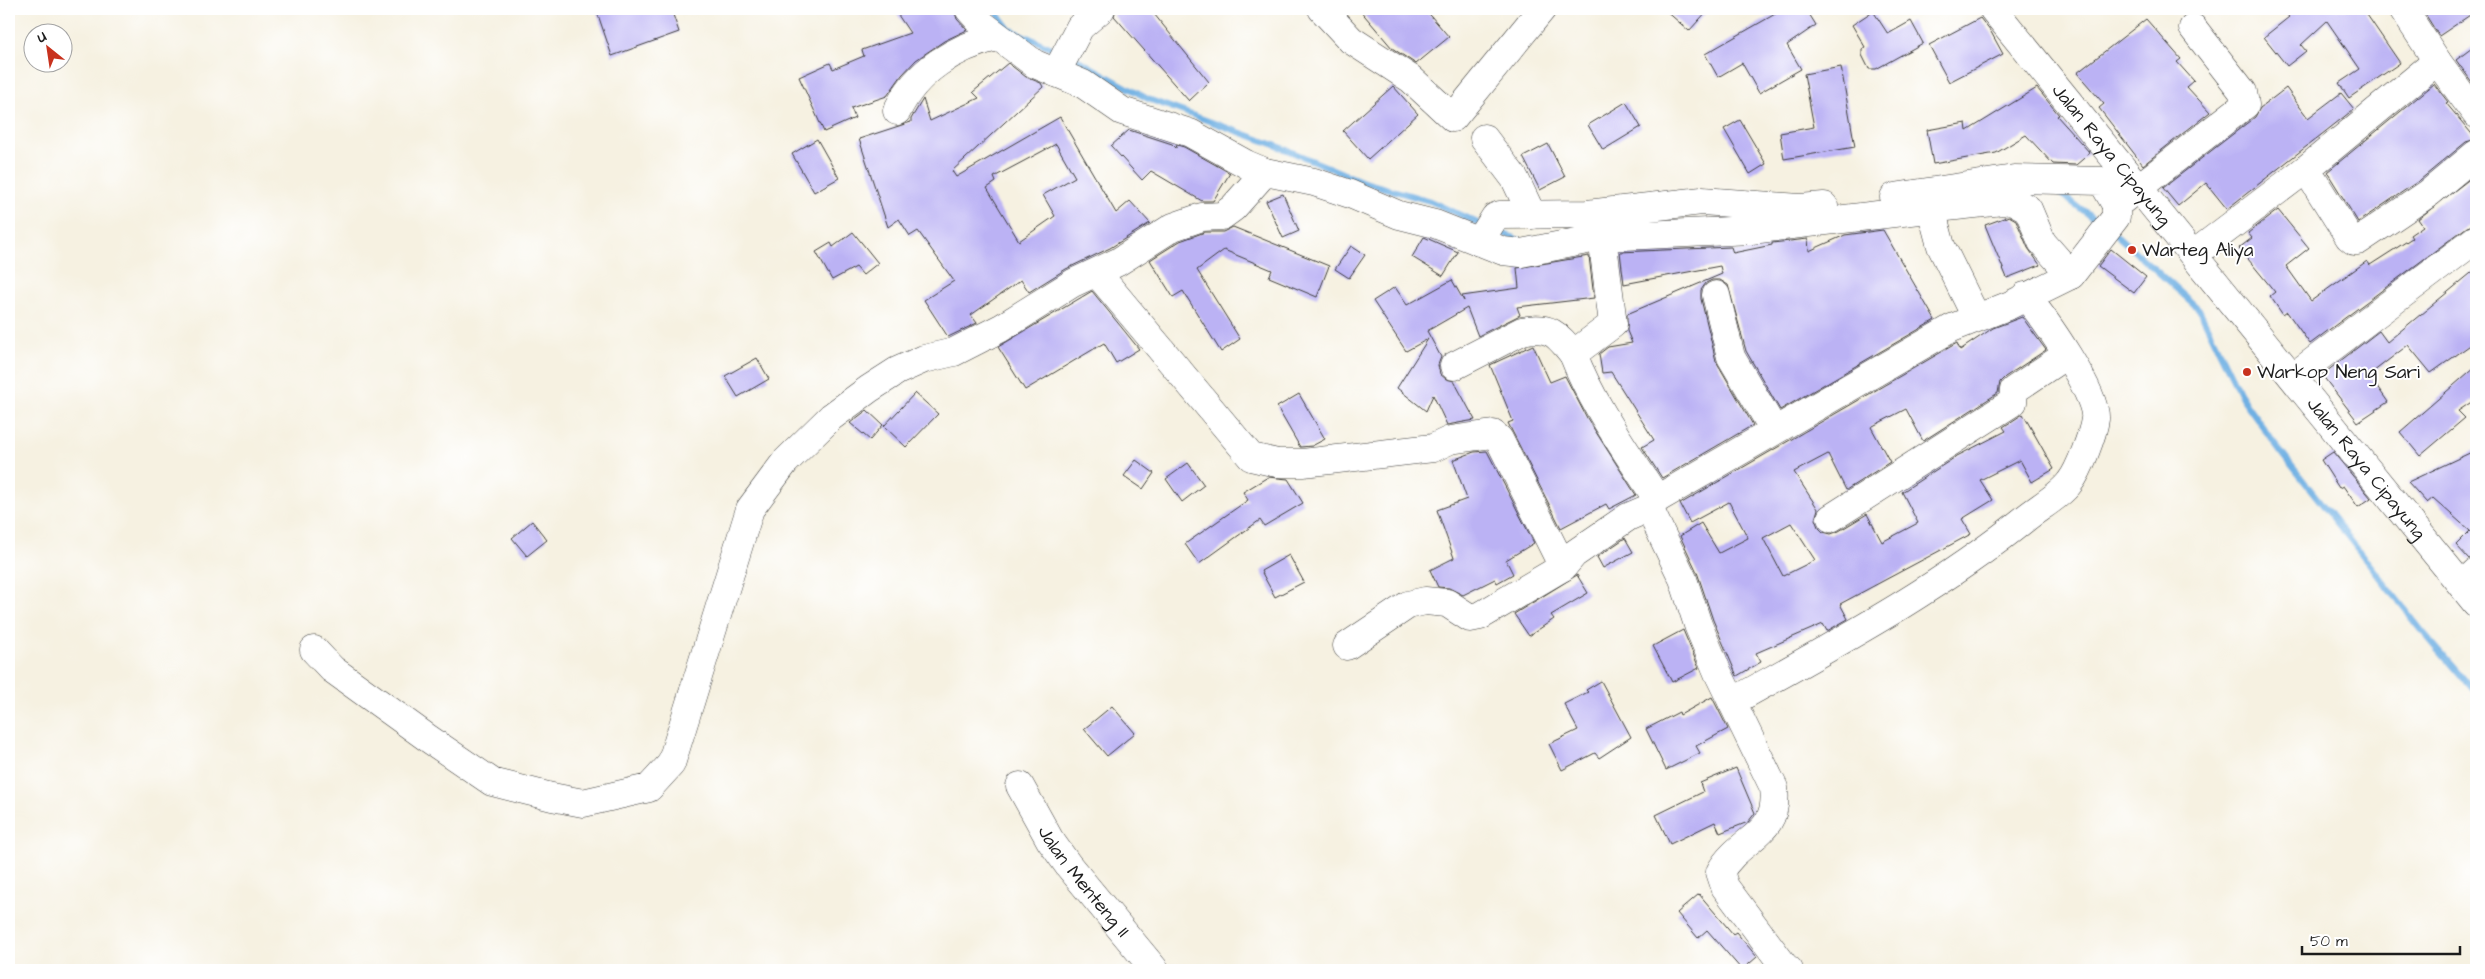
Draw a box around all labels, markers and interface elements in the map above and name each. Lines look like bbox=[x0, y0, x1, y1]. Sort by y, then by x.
north arrow bbox=[22, 22, 72, 72]
text: U bbox=[34, 27, 51, 48]
street label: Jalan Raya Cipayung bbox=[2045, 78, 2178, 233]
place label: Warteg Aliya bbox=[2142, 237, 2254, 265]
marker: Warteg Aliya bbox=[2126, 244, 2138, 256]
place label: Warkop Neng Sari bbox=[2257, 359, 2420, 387]
marker: Warkop Neng Sari bbox=[2241, 366, 2253, 378]
street label: Jalan Raya Cipayung bbox=[2300, 391, 2433, 546]
street label: Jalan Menteng II bbox=[1031, 821, 1136, 943]
scale bar bbox=[2302, 924, 2460, 956]
text: 50 m bbox=[2310, 931, 2348, 952]

